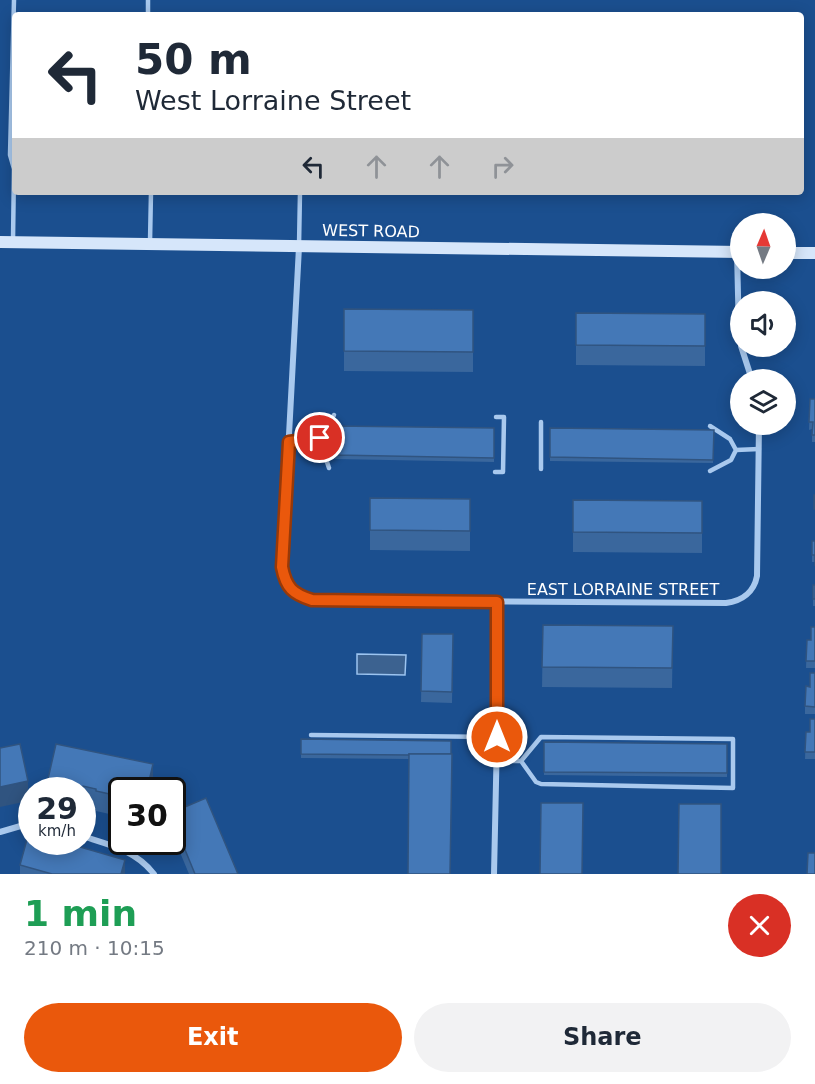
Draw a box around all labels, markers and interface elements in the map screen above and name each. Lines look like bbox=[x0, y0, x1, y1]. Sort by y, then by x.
text: 50 m bbox=[135, 35, 252, 84]
icon: left bbox=[36, 36, 114, 114]
text: West Lorraine Street bbox=[135, 85, 411, 116]
icon: left bbox=[297, 150, 330, 183]
icon: ahead bbox=[360, 150, 393, 183]
icon: ahead bbox=[423, 150, 456, 183]
icon: right bbox=[486, 150, 519, 183]
north arrow bbox=[730, 213, 796, 279]
map controls bbox=[730, 213, 796, 435]
street label: WEST ROAD bbox=[322, 221, 420, 241]
button: sound bbox=[730, 291, 796, 357]
button: layers bbox=[730, 369, 796, 435]
pin bbox=[294, 412, 345, 463]
icon: arrive bbox=[303, 421, 336, 454]
street label: EAST LORRAINE STREET bbox=[527, 580, 719, 599]
position arrow bbox=[465, 705, 529, 769]
speed limit sign: 30 bbox=[108, 777, 186, 855]
text: 29 bbox=[36, 791, 78, 826]
text: km/h bbox=[38, 822, 76, 840]
text: 1 min bbox=[24, 893, 137, 934]
button: close bbox=[728, 894, 791, 957]
text: 210 m · 10:15 bbox=[24, 936, 165, 960]
button: Exit bbox=[24, 1003, 402, 1072]
button: Share bbox=[414, 1003, 791, 1072]

